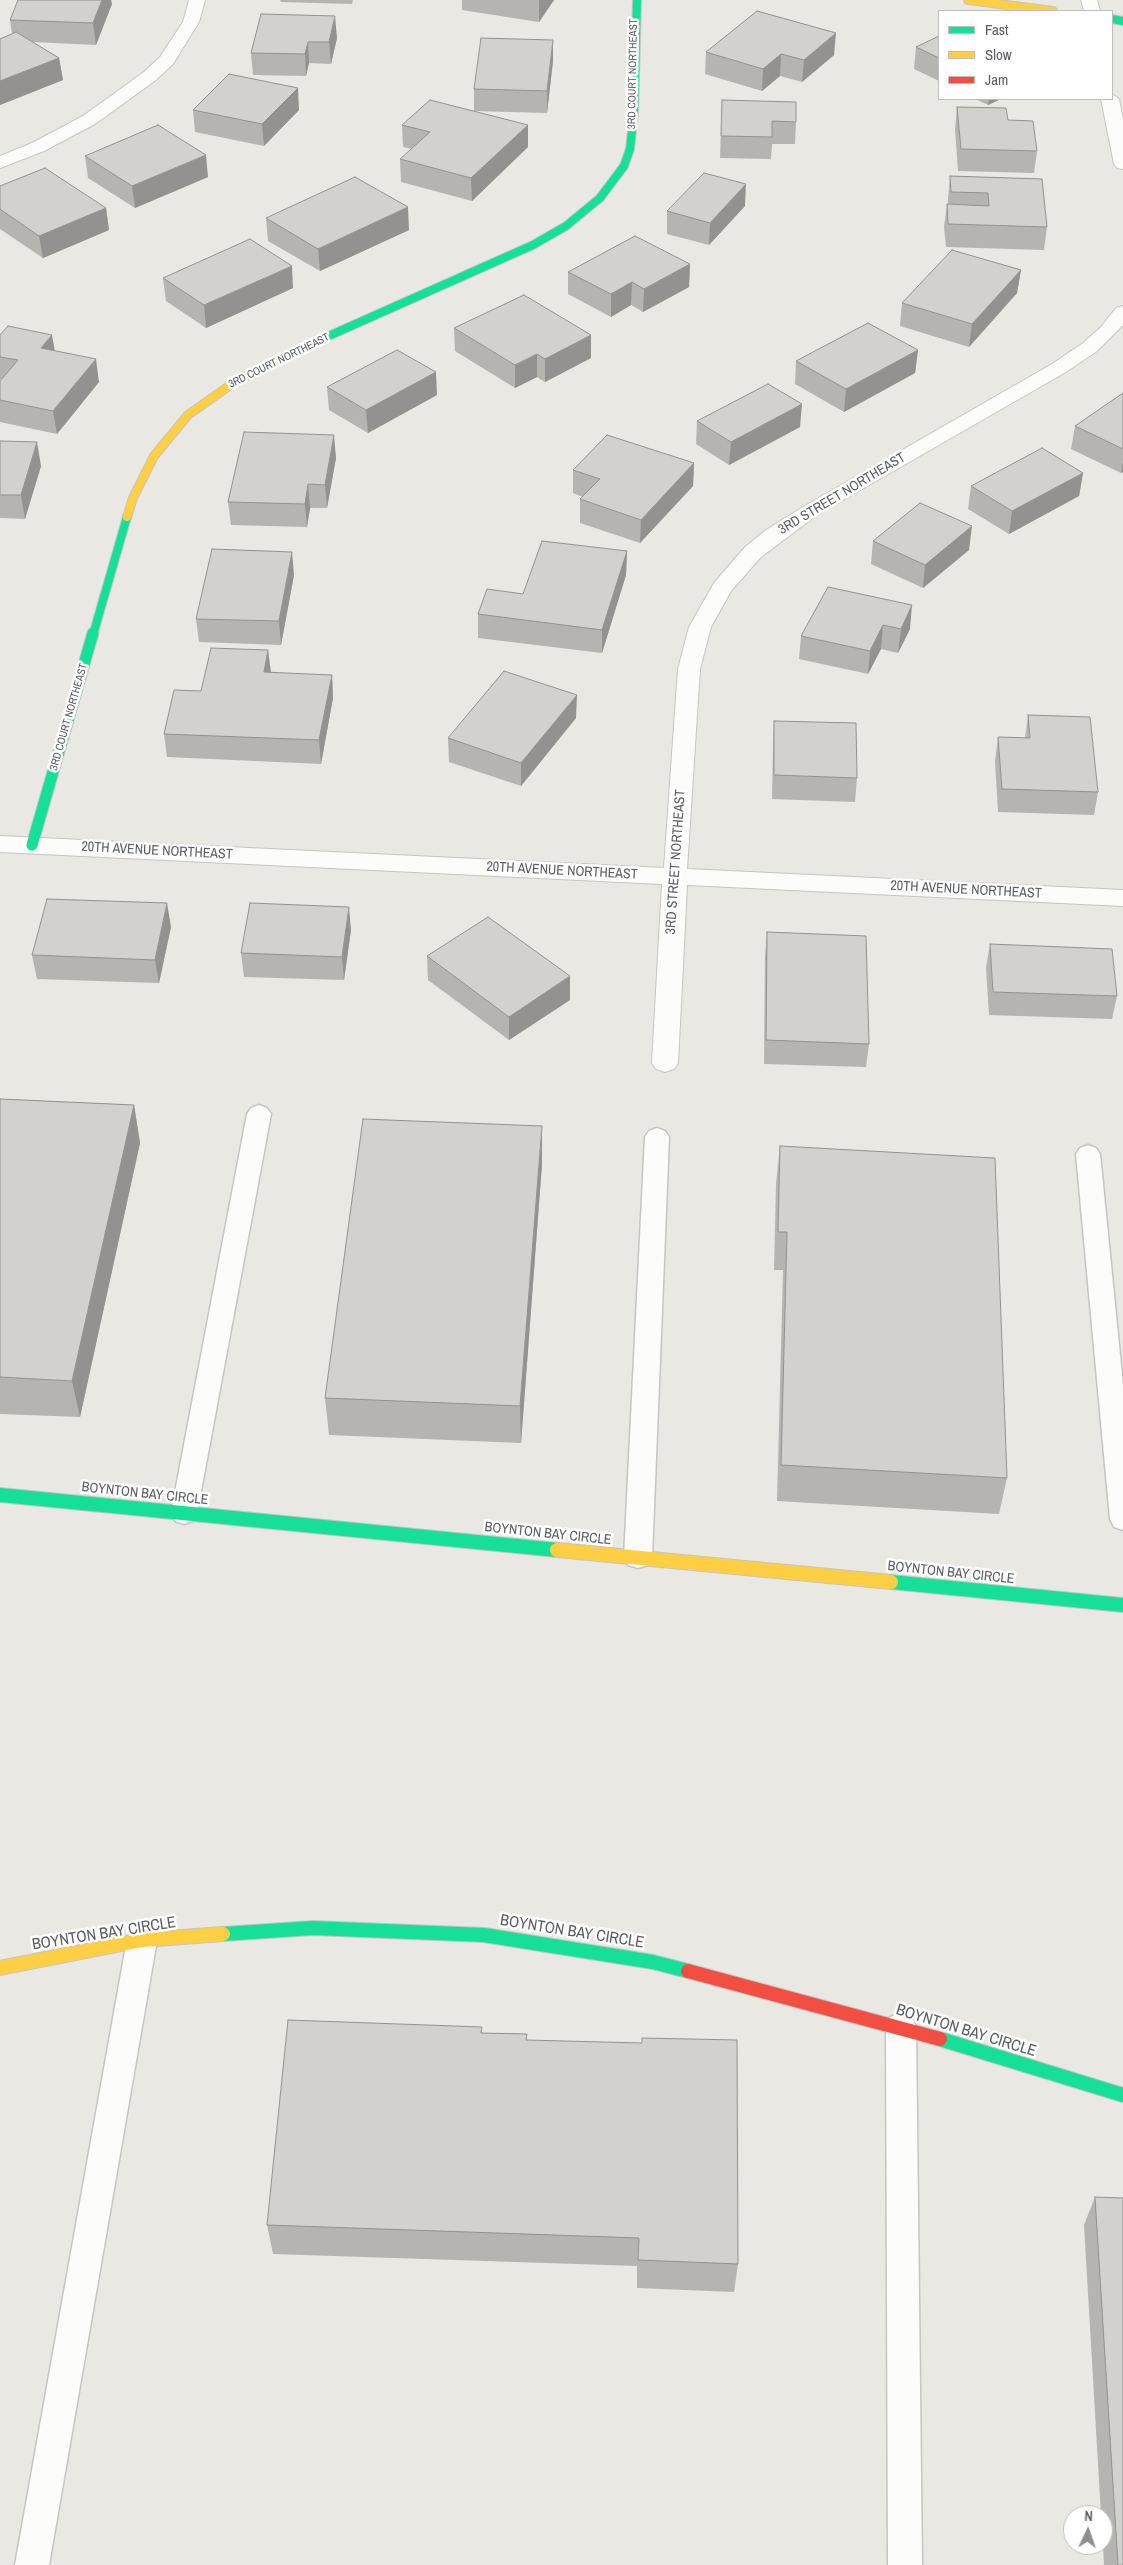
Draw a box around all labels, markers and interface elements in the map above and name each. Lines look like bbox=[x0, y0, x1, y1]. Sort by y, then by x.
legend bbox=[938, 10, 1113, 100]
street label: 3RD COURT NORTHEAST bbox=[625, 19, 641, 129]
text: Fast bbox=[985, 19, 1008, 40]
text: Slow bbox=[985, 44, 1012, 65]
text: Jam bbox=[985, 69, 1008, 90]
street label: 3RD COURT NORTHEAST bbox=[226, 331, 332, 391]
street label: 3RD STREET NORTHEAST bbox=[775, 449, 909, 539]
street label: 3RD COURT NORTHEAST bbox=[47, 662, 91, 772]
street label: 3RD STREET NORTHEAST bbox=[663, 789, 689, 935]
street label: 20TH AVENUE NORTHEAST bbox=[81, 839, 233, 863]
street label: 20TH AVENUE NORTHEAST bbox=[486, 859, 638, 883]
street label: 20TH AVENUE NORTHEAST bbox=[890, 878, 1042, 902]
street label: BOYNTON BAY CIRCLE bbox=[81, 1479, 209, 1509]
street label: BOYNTON BAY CIRCLE bbox=[484, 1519, 612, 1549]
street label: BOYNTON BAY CIRCLE bbox=[887, 1558, 1015, 1588]
street label: BOYNTON BAY CIRCLE bbox=[499, 1911, 645, 1953]
street label: BOYNTON BAY CIRCLE bbox=[31, 1913, 177, 1955]
street label: BOYNTON BAY CIRCLE bbox=[894, 2001, 1038, 2061]
north arrow bbox=[1063, 2505, 1113, 2555]
text: N bbox=[1084, 2507, 1093, 2525]

